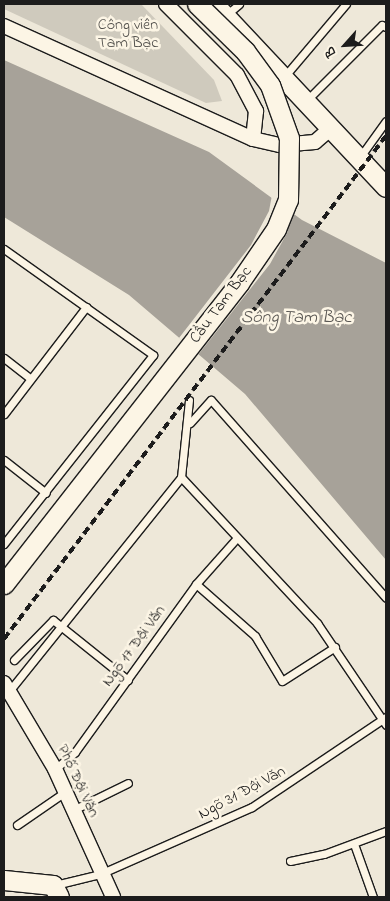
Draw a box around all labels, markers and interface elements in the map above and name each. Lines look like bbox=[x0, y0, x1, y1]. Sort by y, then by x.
park label: Công viên Tam Bạc bbox=[98, 15, 158, 53]
north arrow bbox=[320, 20, 370, 70]
text: B bbox=[320, 43, 343, 61]
street label: Cầu Tam Bạc bbox=[186, 263, 256, 347]
water label: Sông Tam Bạc bbox=[241, 307, 351, 329]
street label: Ngõ 17 Đội Văn bbox=[98, 602, 170, 690]
street label: Phố Đội Văn bbox=[53, 742, 103, 820]
street label: Ngõ 31 Đội Văn bbox=[195, 762, 289, 824]

